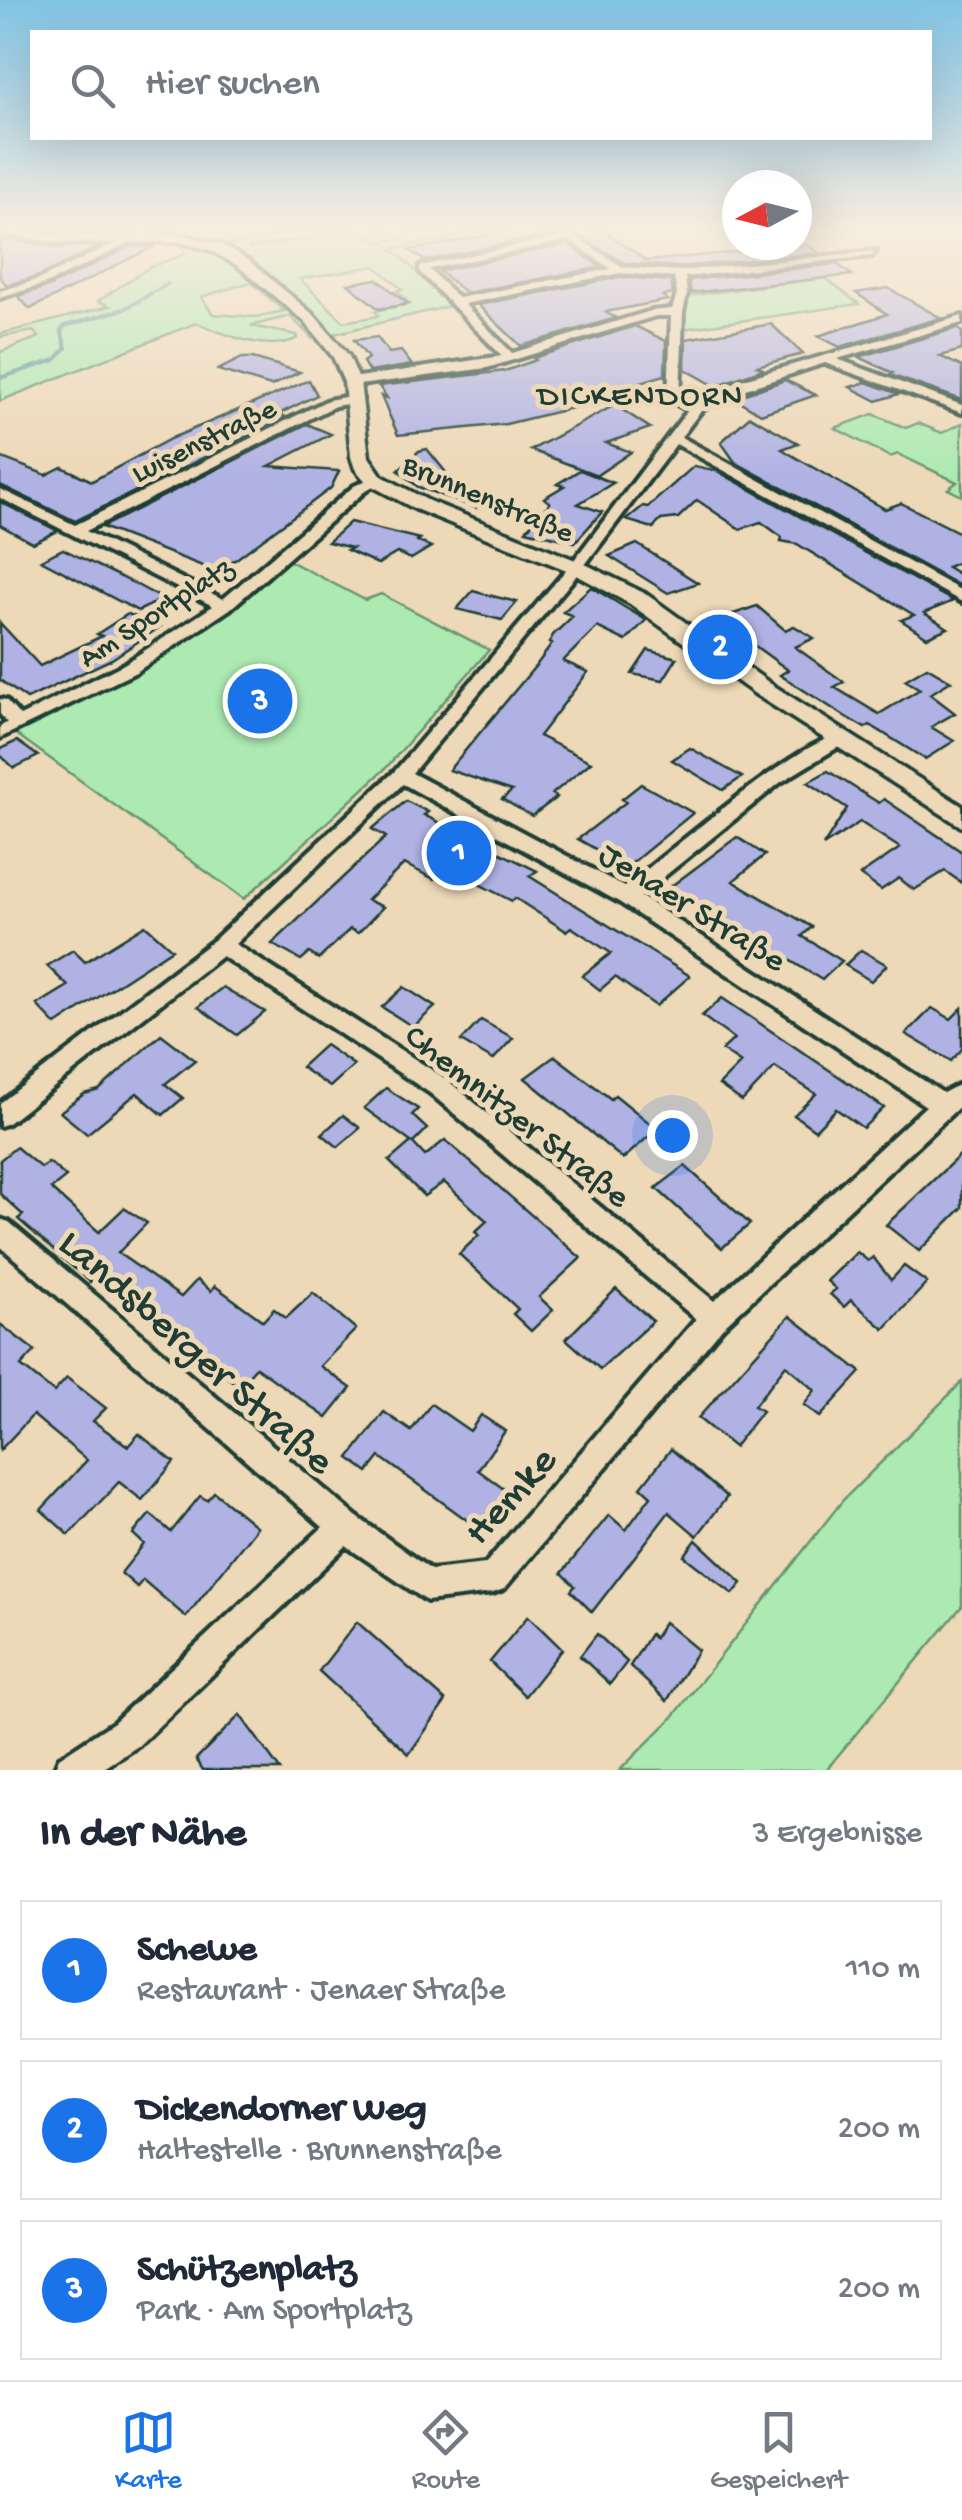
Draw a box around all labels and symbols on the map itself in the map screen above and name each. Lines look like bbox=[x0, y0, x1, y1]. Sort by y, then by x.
north arrow bbox=[722, 170, 812, 260]
district label: DICKENDORN bbox=[535, 379, 745, 417]
street label: Luisenstraße bbox=[127, 393, 283, 493]
street label: Brunnenstraße bbox=[395, 449, 579, 553]
street label: Am Sportplatz bbox=[74, 552, 242, 678]
pin: 2 bbox=[688, 610, 752, 684]
pin: 3 bbox=[228, 664, 292, 738]
pin: 1 bbox=[426, 816, 492, 890]
street label: Jenaer Straße bbox=[590, 836, 793, 984]
street label: Chemnitzer Straße bbox=[395, 1018, 637, 1220]
your location bbox=[647, 1110, 698, 1161]
street label: Landsberger Straße bbox=[46, 1221, 343, 1489]
street label: Hemke bbox=[456, 1438, 570, 1557]

